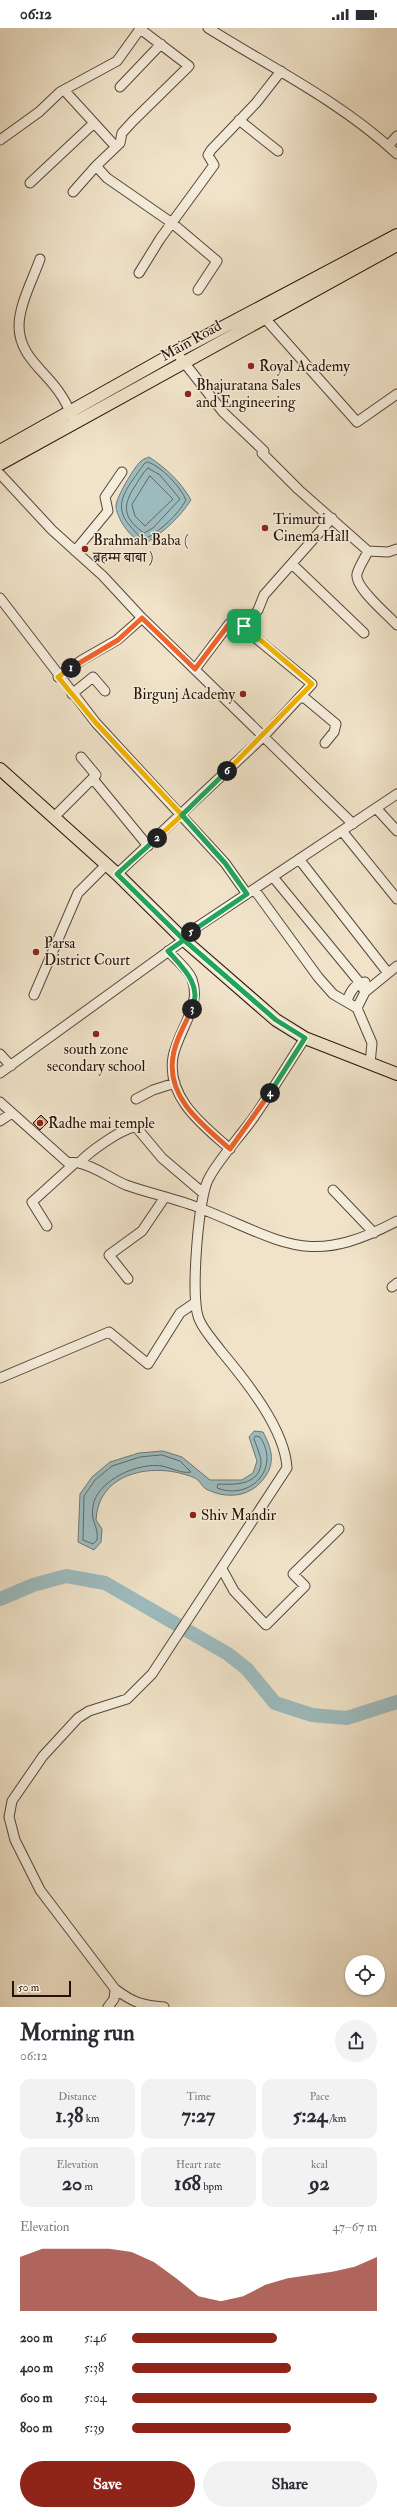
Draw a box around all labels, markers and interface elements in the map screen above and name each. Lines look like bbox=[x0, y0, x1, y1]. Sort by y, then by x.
text: 06:12 bbox=[20, 5, 52, 24]
street label: Main Road bbox=[157, 316, 225, 366]
place label: Royal Academy bbox=[259, 357, 350, 376]
marker: Royal Academy bbox=[246, 361, 256, 371]
place label: Bhajuratana Sales and Engineering bbox=[196, 376, 301, 412]
marker: Bhajuratana Sales and Engineering bbox=[183, 389, 193, 399]
place label: Trimurti Cinema Hall bbox=[273, 510, 349, 546]
marker: Trimurti Cinema Hall bbox=[260, 523, 270, 533]
place label: Brahmah Baba ( ब्रहम्म बाबा ) bbox=[92, 531, 189, 567]
marker: Brahmah Baba ( ब्रहम्म बाबा ) bbox=[80, 544, 90, 554]
pin bbox=[227, 609, 261, 643]
icon: arrive bbox=[233, 615, 255, 637]
pin: 1 bbox=[61, 658, 81, 678]
text: 1 bbox=[69, 661, 73, 674]
place label: Birgunj Academy bbox=[133, 685, 235, 704]
marker: Birgunj Academy bbox=[238, 689, 248, 699]
pin: 6 bbox=[217, 761, 237, 781]
text: 6 bbox=[224, 764, 230, 777]
pin: 2 bbox=[147, 828, 167, 848]
text: 2 bbox=[154, 831, 160, 844]
pin: 5 bbox=[181, 922, 201, 942]
text: 5 bbox=[189, 925, 193, 938]
place label: Parsa District Court bbox=[44, 934, 130, 970]
marker: Parsa District Court bbox=[31, 947, 41, 957]
pin: 3 bbox=[182, 999, 202, 1019]
text: 3 bbox=[190, 1002, 194, 1015]
marker: south zone secondary school bbox=[91, 1029, 101, 1039]
place label: south zone secondary school bbox=[47, 1040, 145, 1076]
pin: 4 bbox=[260, 1083, 280, 1103]
text: 4 bbox=[267, 1086, 273, 1099]
place label: Radhe mai temple bbox=[48, 1114, 155, 1134]
marker: Radhe mai temple bbox=[35, 1118, 45, 1128]
place label: Shiv Mandir bbox=[201, 1506, 276, 1525]
marker: Shiv Mandir bbox=[188, 1510, 198, 1520]
map controls bbox=[345, 1955, 385, 1995]
button: locate bbox=[345, 1955, 385, 1995]
scale bar bbox=[12, 1979, 71, 1998]
text: 50 m bbox=[18, 1981, 39, 1994]
text: Morning run bbox=[20, 2019, 135, 2047]
button: share bbox=[335, 2020, 377, 2062]
text: 06:12 bbox=[20, 2048, 48, 2064]
text: Distance bbox=[58, 2090, 97, 2103]
text: Time bbox=[186, 2090, 211, 2103]
text: Pace bbox=[310, 2090, 329, 2103]
text: 1.38 bbox=[55, 2103, 84, 2128]
text: 7:27 bbox=[182, 2103, 215, 2128]
text: 5:24 bbox=[293, 2103, 327, 2128]
text: km bbox=[84, 2112, 100, 2125]
text: /km bbox=[327, 2112, 346, 2125]
text: Elevation bbox=[57, 2158, 98, 2171]
text: Heart rate bbox=[176, 2158, 221, 2171]
text: kcal bbox=[311, 2158, 328, 2171]
text: 20 bbox=[62, 2171, 82, 2196]
text: 168 bbox=[174, 2171, 201, 2196]
text: 92 bbox=[309, 2171, 330, 2196]
text: m bbox=[82, 2180, 93, 2193]
text: bpm bbox=[201, 2180, 223, 2193]
text: Elevation bbox=[20, 2219, 70, 2235]
text: 47–67 m bbox=[332, 2219, 377, 2235]
text: 200 m bbox=[20, 2330, 53, 2346]
text: 5:46 bbox=[84, 2330, 107, 2346]
text: 400 m bbox=[20, 2360, 53, 2376]
text: 5:38 bbox=[84, 2360, 104, 2376]
text: 600 m bbox=[20, 2390, 53, 2406]
text: 5:04 bbox=[84, 2390, 107, 2406]
text: 800 m bbox=[20, 2420, 52, 2436]
text: 5:39 bbox=[84, 2420, 105, 2436]
button: Save bbox=[20, 2461, 195, 2507]
button: Share bbox=[203, 2461, 377, 2507]

